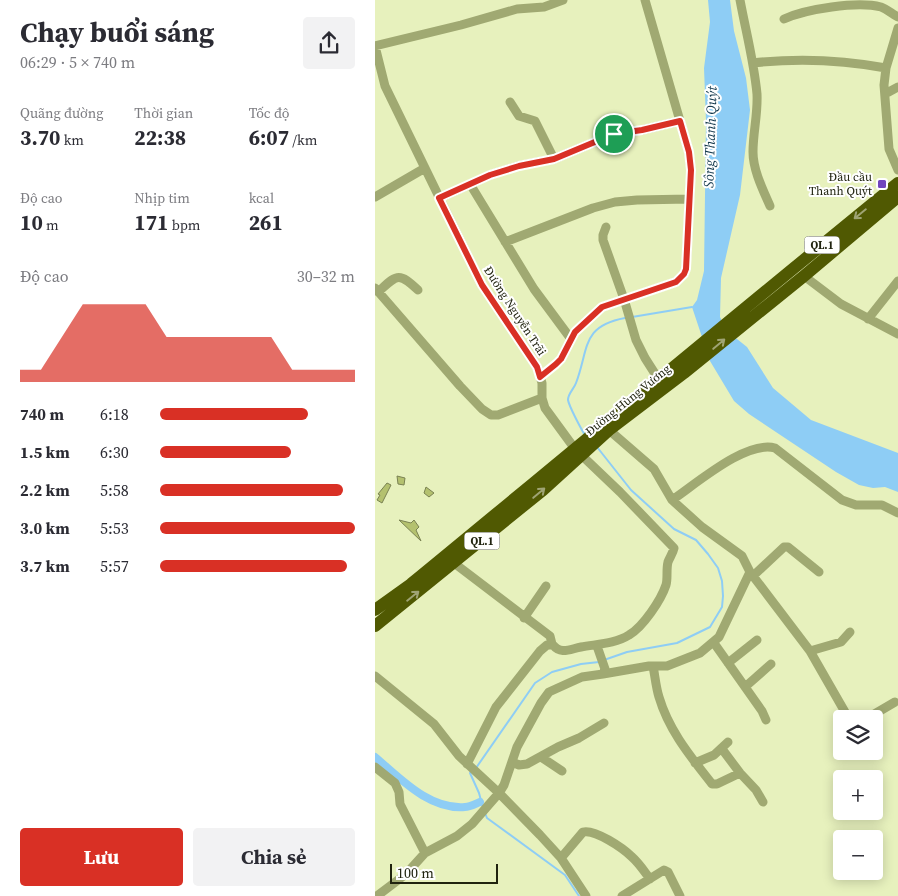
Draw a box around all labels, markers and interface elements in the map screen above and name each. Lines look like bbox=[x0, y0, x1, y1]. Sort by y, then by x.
text: Chạy buổi sáng bbox=[20, 13, 214, 51]
button: share bbox=[303, 17, 355, 69]
text: 06:29 · 5 × 740 m bbox=[20, 51, 135, 73]
water label: Sông Thanh Quýt bbox=[698, 85, 722, 188]
text: Quãng đường bbox=[20, 103, 104, 123]
text: Thời gian bbox=[134, 103, 193, 123]
text: Tốc độ bbox=[249, 103, 290, 123]
pin bbox=[593, 113, 635, 155]
icon: arrive bbox=[600, 120, 628, 148]
text: 3.70 bbox=[20, 123, 60, 152]
text: 22:38 bbox=[134, 123, 186, 152]
text: 6:07 bbox=[249, 123, 289, 152]
text: km bbox=[60, 130, 84, 150]
text: /km bbox=[289, 130, 317, 150]
place label: Đầu cầu Thanh Quýt bbox=[809, 169, 872, 199]
marker: Đầu cầu Thanh Quýt bbox=[876, 178, 888, 190]
text: Độ cao bbox=[20, 188, 63, 208]
text: Nhịp tim bbox=[134, 188, 190, 208]
text: kcal bbox=[249, 188, 274, 208]
text: 10 bbox=[20, 208, 43, 237]
text: 171 bbox=[134, 208, 168, 237]
text: 261 bbox=[249, 208, 283, 237]
one-way arrow bbox=[854, 209, 867, 220]
text: m bbox=[43, 215, 59, 235]
text: bpm bbox=[168, 215, 200, 235]
road number: QL.1 bbox=[805, 236, 839, 254]
street label: Đường Nguyễn Trãi bbox=[480, 263, 550, 359]
text: Độ cao bbox=[20, 265, 69, 287]
text: 30–32 m bbox=[297, 265, 355, 287]
one-way arrow bbox=[712, 338, 725, 349]
street label: Đường Hùng Vương bbox=[582, 361, 674, 439]
text: 740 m bbox=[20, 403, 64, 425]
text: 6:18 bbox=[100, 403, 129, 425]
text: 1.5 km bbox=[20, 441, 70, 463]
text: 6:30 bbox=[100, 441, 129, 463]
text: 2.2 km bbox=[20, 479, 70, 501]
text: 5:58 bbox=[100, 479, 129, 501]
one-way arrow bbox=[532, 488, 545, 499]
text: 3.0 km bbox=[20, 517, 70, 539]
text: 5:53 bbox=[100, 517, 129, 539]
road number: QL.1 bbox=[465, 532, 499, 550]
text: 3.7 km bbox=[20, 555, 70, 577]
text: 5:57 bbox=[100, 555, 129, 577]
one-way arrow bbox=[406, 590, 419, 601]
map controls bbox=[833, 710, 883, 880]
button: layers bbox=[833, 710, 883, 760]
button: + bbox=[833, 770, 883, 820]
button: Lưu bbox=[20, 828, 183, 886]
button: Chia sẻ bbox=[193, 828, 355, 886]
button: − bbox=[833, 830, 883, 880]
scale bar bbox=[390, 861, 497, 884]
text: 100 m bbox=[397, 863, 434, 883]

